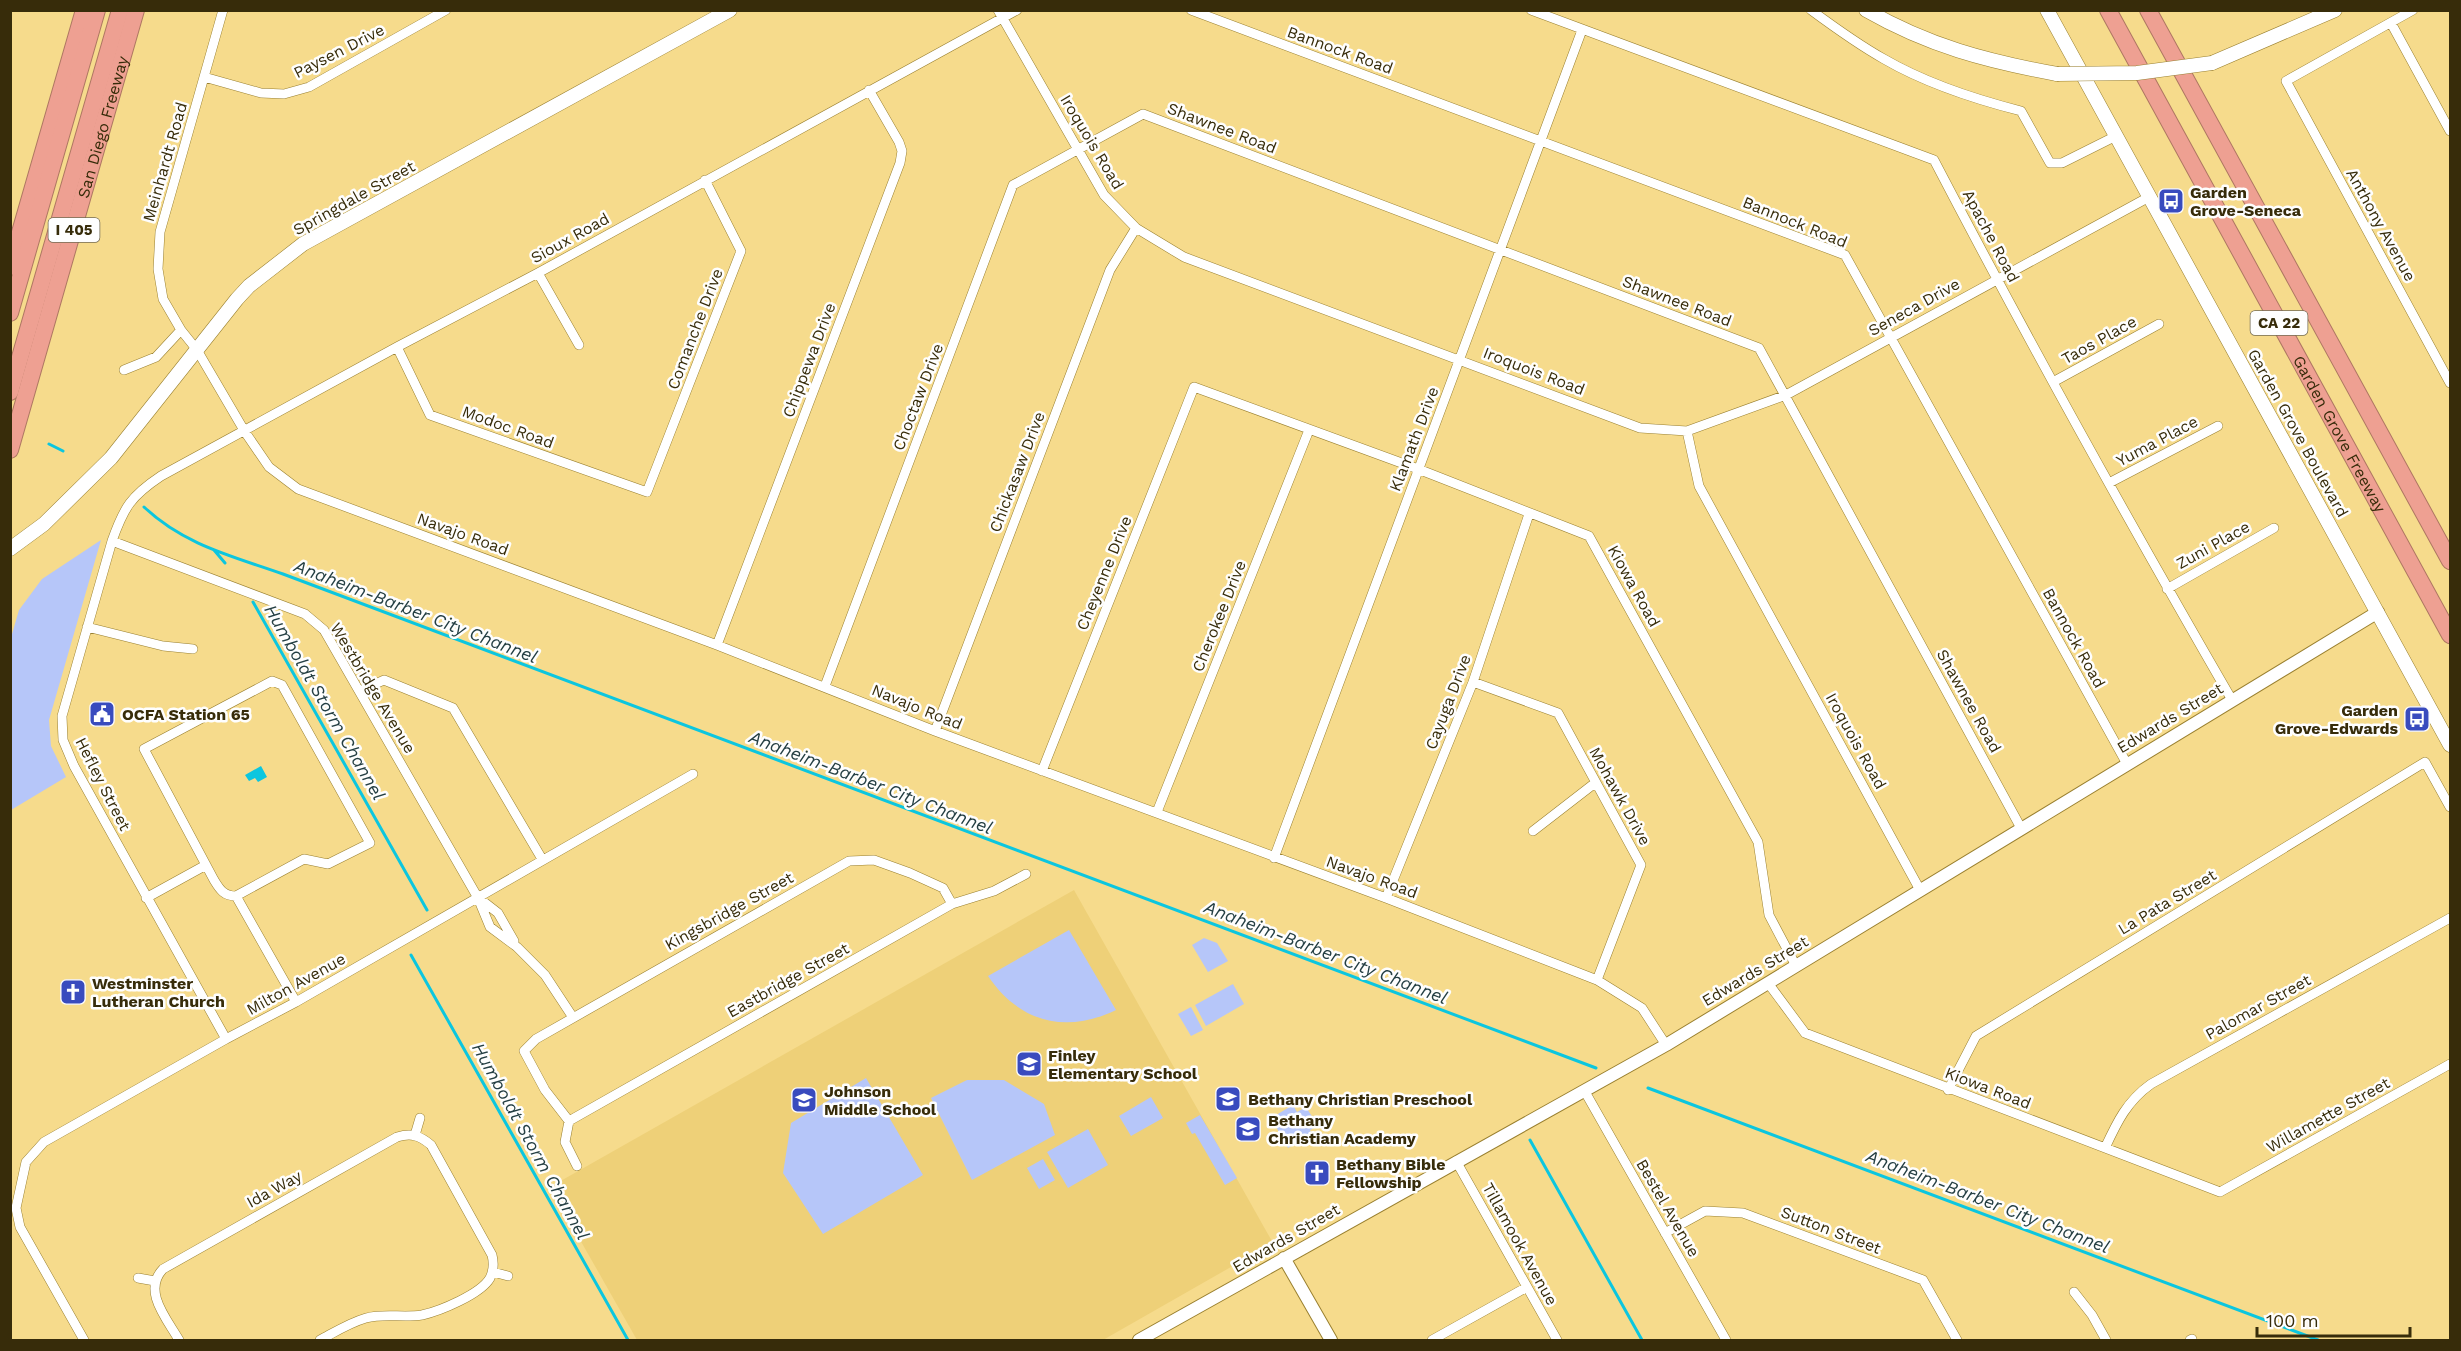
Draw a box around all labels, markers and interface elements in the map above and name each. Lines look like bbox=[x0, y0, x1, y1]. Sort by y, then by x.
street label: Paysen Drive bbox=[290, 20, 388, 82]
street label: Bannock Road bbox=[1285, 22, 1395, 78]
street label: San Diego Freeway bbox=[73, 53, 132, 200]
street label: Iroquois Road bbox=[1056, 91, 1128, 193]
street label: Shawnee Road bbox=[1165, 98, 1279, 158]
street label: Meinhardt Road bbox=[139, 100, 191, 224]
street label: Springdale Street bbox=[290, 157, 418, 239]
street label: Anthony Avenue bbox=[2342, 166, 2420, 284]
place label: Garden Grove-Seneca bbox=[2190, 183, 2302, 220]
street label: Apache Road bbox=[1959, 186, 2023, 286]
bus stop icon: Garden Grove-Seneca bbox=[2156, 186, 2186, 216]
street label: Bannock Road bbox=[1740, 192, 1850, 252]
street label: Sioux Road bbox=[528, 209, 612, 267]
road number: I 405 bbox=[48, 218, 100, 242]
street label: Comanche Drive bbox=[663, 266, 727, 392]
street label: Shawnee Road bbox=[1620, 271, 1734, 331]
street label: Seneca Drive bbox=[1865, 274, 1963, 340]
street label: Chippewa Drive bbox=[778, 300, 840, 420]
road number: CA 22 bbox=[2250, 311, 2308, 335]
street label: Taos Place bbox=[2058, 312, 2140, 368]
street label: Choctaw Drive bbox=[889, 341, 947, 453]
street label: Iroquois Road bbox=[1481, 343, 1587, 399]
street label: Garden Grove Boulevard bbox=[2244, 346, 2352, 520]
street label: Garden Grove Freeway bbox=[2289, 352, 2391, 516]
street label: Klamath Drive bbox=[1385, 384, 1443, 494]
street label: Modoc Road bbox=[460, 402, 556, 452]
street label: Chickasaw Drive bbox=[985, 409, 1049, 535]
street label: Yuma Place bbox=[2113, 412, 2201, 470]
street label: Navajo Road bbox=[415, 509, 511, 559]
street label: Cheyenne Drive bbox=[1072, 513, 1136, 633]
street label: Zuni Place bbox=[2173, 517, 2253, 573]
street label: Kiowa Road bbox=[1604, 542, 1664, 630]
water label: Anaheim-Barber City Channel bbox=[291, 555, 540, 667]
street label: Cherokee Drive bbox=[1188, 558, 1250, 674]
street label: Bannock Road bbox=[2039, 585, 2109, 691]
water label: Humboldt Storm Channel bbox=[260, 600, 390, 804]
street label: Westbridge Avenue bbox=[326, 619, 420, 757]
street label: Shawnee Road bbox=[1933, 646, 2005, 756]
street label: Cayuga Drive bbox=[1421, 652, 1475, 752]
street label: Edwards Street bbox=[2113, 679, 2227, 757]
street label: Navajo Road bbox=[869, 680, 965, 734]
street label: Iroquois Road bbox=[1822, 689, 1890, 793]
public building icon: OCFA Station 65 bbox=[87, 699, 117, 729]
place label: Garden Grove-Edwards bbox=[2275, 701, 2398, 738]
bus stop icon: Garden Grove-Edwards bbox=[2402, 704, 2432, 734]
place label: OCFA Station 65 bbox=[122, 705, 250, 724]
water label: Anaheim-Barber City Channel bbox=[746, 726, 995, 838]
street label: Hefley Street bbox=[71, 734, 135, 834]
street label: Mohawk Drive bbox=[1585, 744, 1655, 848]
street label: Navajo Road bbox=[1324, 852, 1420, 902]
street label: La Pata Street bbox=[2114, 865, 2220, 939]
street label: Kingsbridge Street bbox=[662, 868, 797, 954]
water label: Anaheim-Barber City Channel bbox=[1201, 896, 1450, 1008]
street label: Edwards Street bbox=[1698, 932, 1812, 1010]
street label: Eastbridge Street bbox=[724, 938, 853, 1021]
street label: Milton Avenue bbox=[243, 949, 349, 1019]
street label: Palomar Street bbox=[2202, 970, 2314, 1044]
place label: Westminster Lutheran Church bbox=[92, 974, 225, 1011]
church icon: Westminster Lutheran Church bbox=[58, 977, 88, 1007]
water label: Humboldt Storm Channel bbox=[468, 1039, 594, 1243]
place label: Finley Elementary School bbox=[1048, 1046, 1198, 1083]
school or university icon: Finley Elementary School bbox=[1014, 1049, 1044, 1079]
street label: Kiowa Road bbox=[1942, 1063, 2034, 1113]
street label: Willamette Street bbox=[2263, 1073, 2393, 1157]
place label: Johnson Middle School bbox=[824, 1082, 937, 1119]
school or university icon: Bethany Christian Preschool bbox=[1213, 1084, 1243, 1114]
school or university icon: Johnson Middle School bbox=[789, 1085, 819, 1115]
place label: Bethany Christian Preschool bbox=[1248, 1090, 1473, 1109]
place label: Bethany Christian Academy bbox=[1268, 1111, 1417, 1148]
school or university icon: Bethany Christian Academy bbox=[1233, 1114, 1263, 1144]
water label: Anaheim-Barber City Channel bbox=[1863, 1145, 2112, 1257]
place label: Bethany Bible Fellowship bbox=[1336, 1155, 1445, 1192]
street label: Bestel Avenue bbox=[1632, 1156, 1704, 1260]
church icon: Bethany Bible Fellowship bbox=[1302, 1158, 1332, 1188]
street label: Ida Way bbox=[243, 1166, 305, 1212]
street label: Tillamook Avenue bbox=[1478, 1179, 1562, 1309]
street label: Edwards Street bbox=[1229, 1199, 1343, 1276]
street label: Sutton Street bbox=[1778, 1202, 1884, 1258]
scale bar bbox=[2257, 1300, 2410, 1338]
text: 100 m bbox=[2266, 1310, 2319, 1331]

